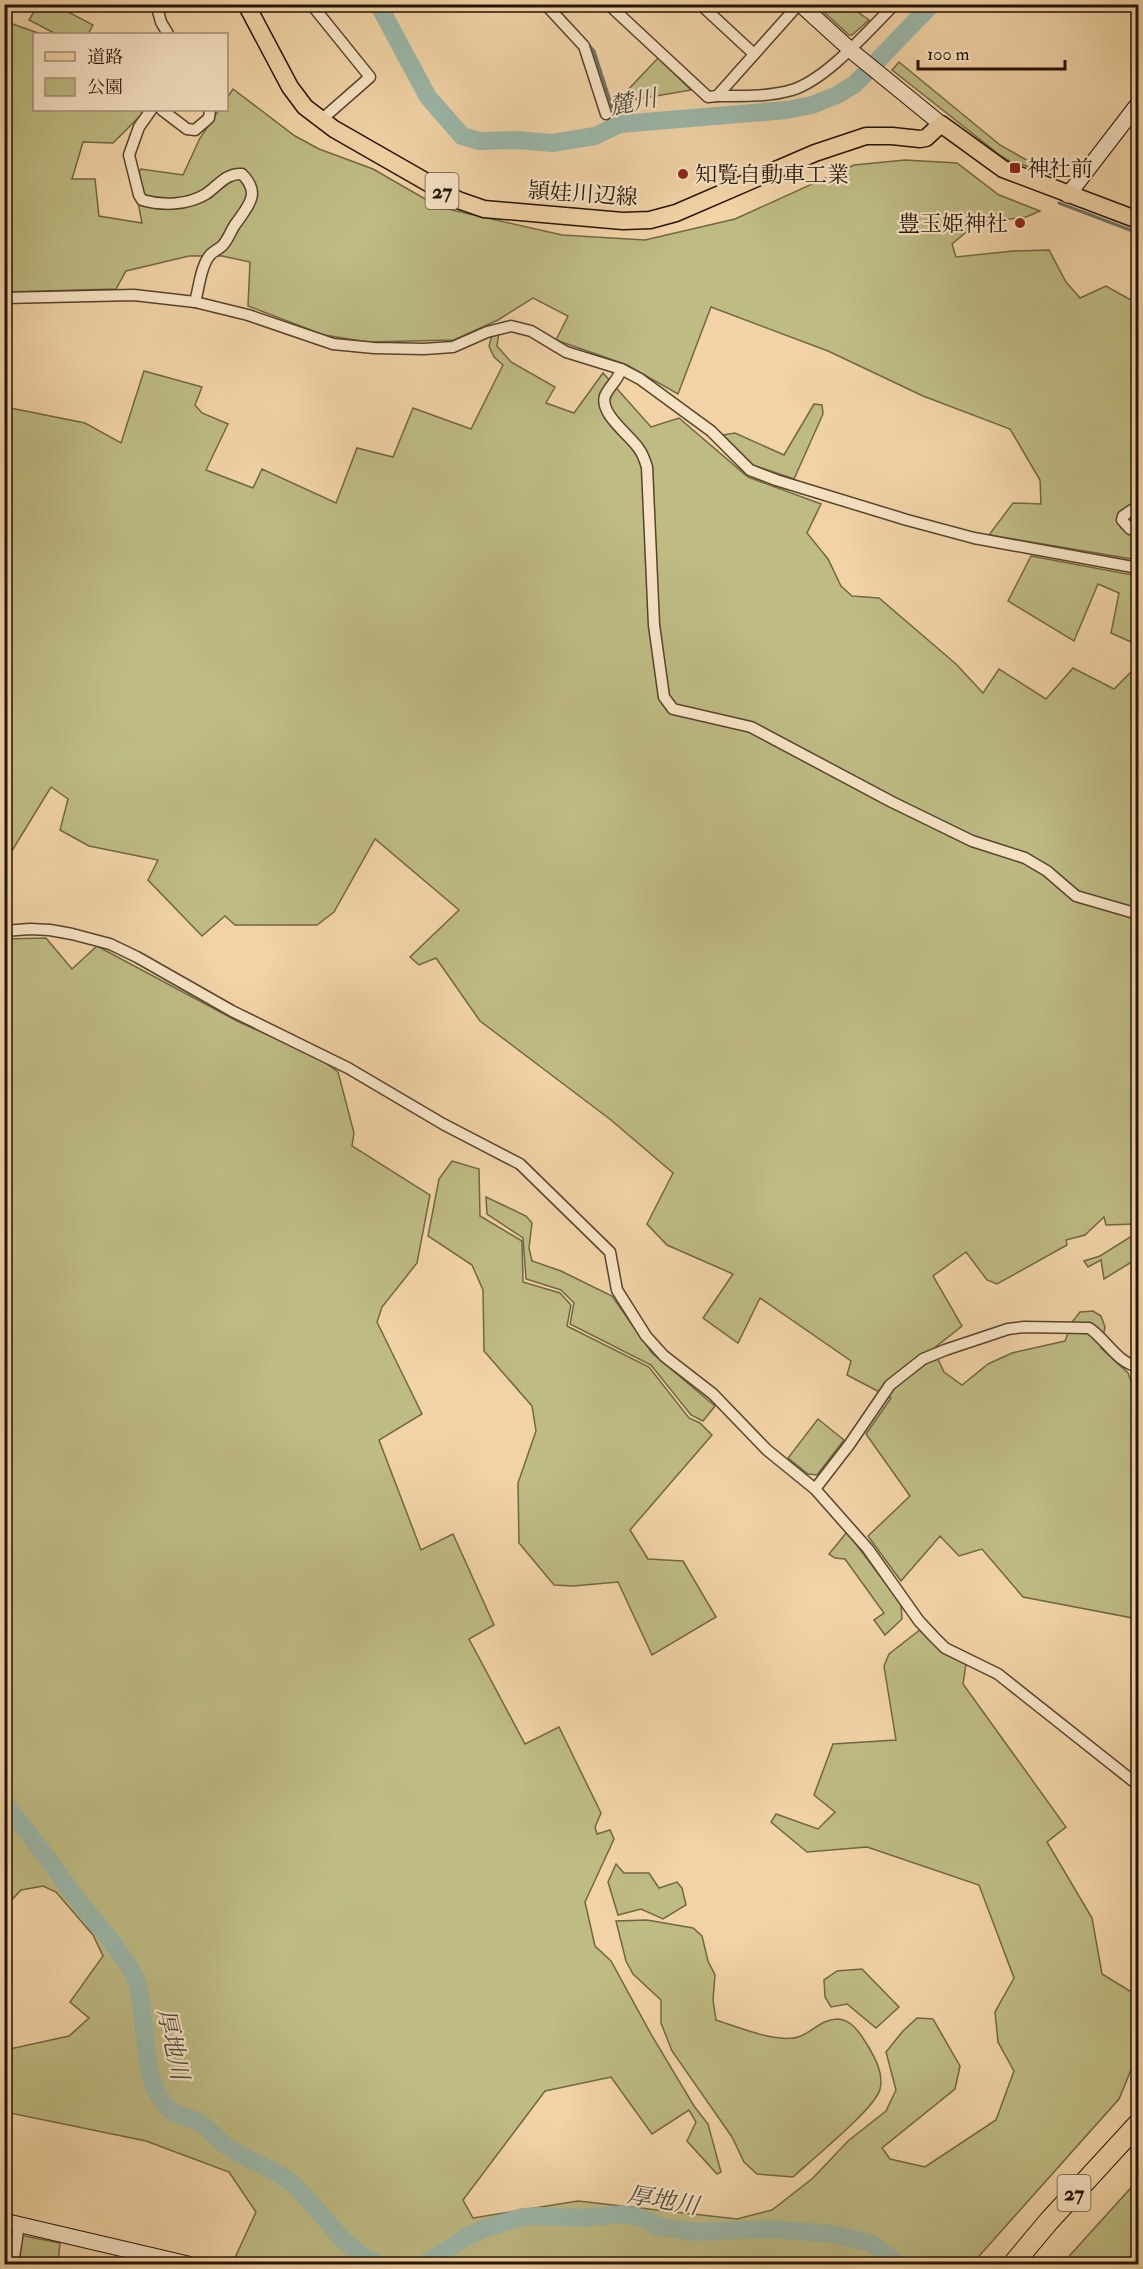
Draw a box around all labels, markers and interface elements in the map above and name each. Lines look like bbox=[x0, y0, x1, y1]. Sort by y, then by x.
legend bbox=[33, 33, 228, 111]
scale bar bbox=[918, 33, 1065, 71]
text: 100 m bbox=[927, 43, 970, 66]
text: 道路 bbox=[87, 46, 123, 69]
text: 公園 bbox=[87, 76, 123, 99]
water label: 麓川 bbox=[607, 82, 663, 122]
place label: 神社前 bbox=[1027, 155, 1093, 183]
place label: 知覧自動車工業 bbox=[695, 161, 849, 189]
marker: 神社前 bbox=[1008, 161, 1022, 175]
marker: 知覧自動車工業 bbox=[676, 167, 690, 181]
road number: 27 bbox=[426, 173, 458, 209]
street label: 頴娃川辺線 bbox=[527, 176, 639, 212]
place label: 豊玉姫神社 bbox=[898, 210, 1008, 238]
marker: 豊玉姫神社 bbox=[1013, 216, 1027, 230]
water label: 厚地川 bbox=[150, 2006, 196, 2085]
road number: 27 bbox=[1058, 2175, 1090, 2211]
water label: 厚地川 bbox=[625, 2179, 704, 2223]

